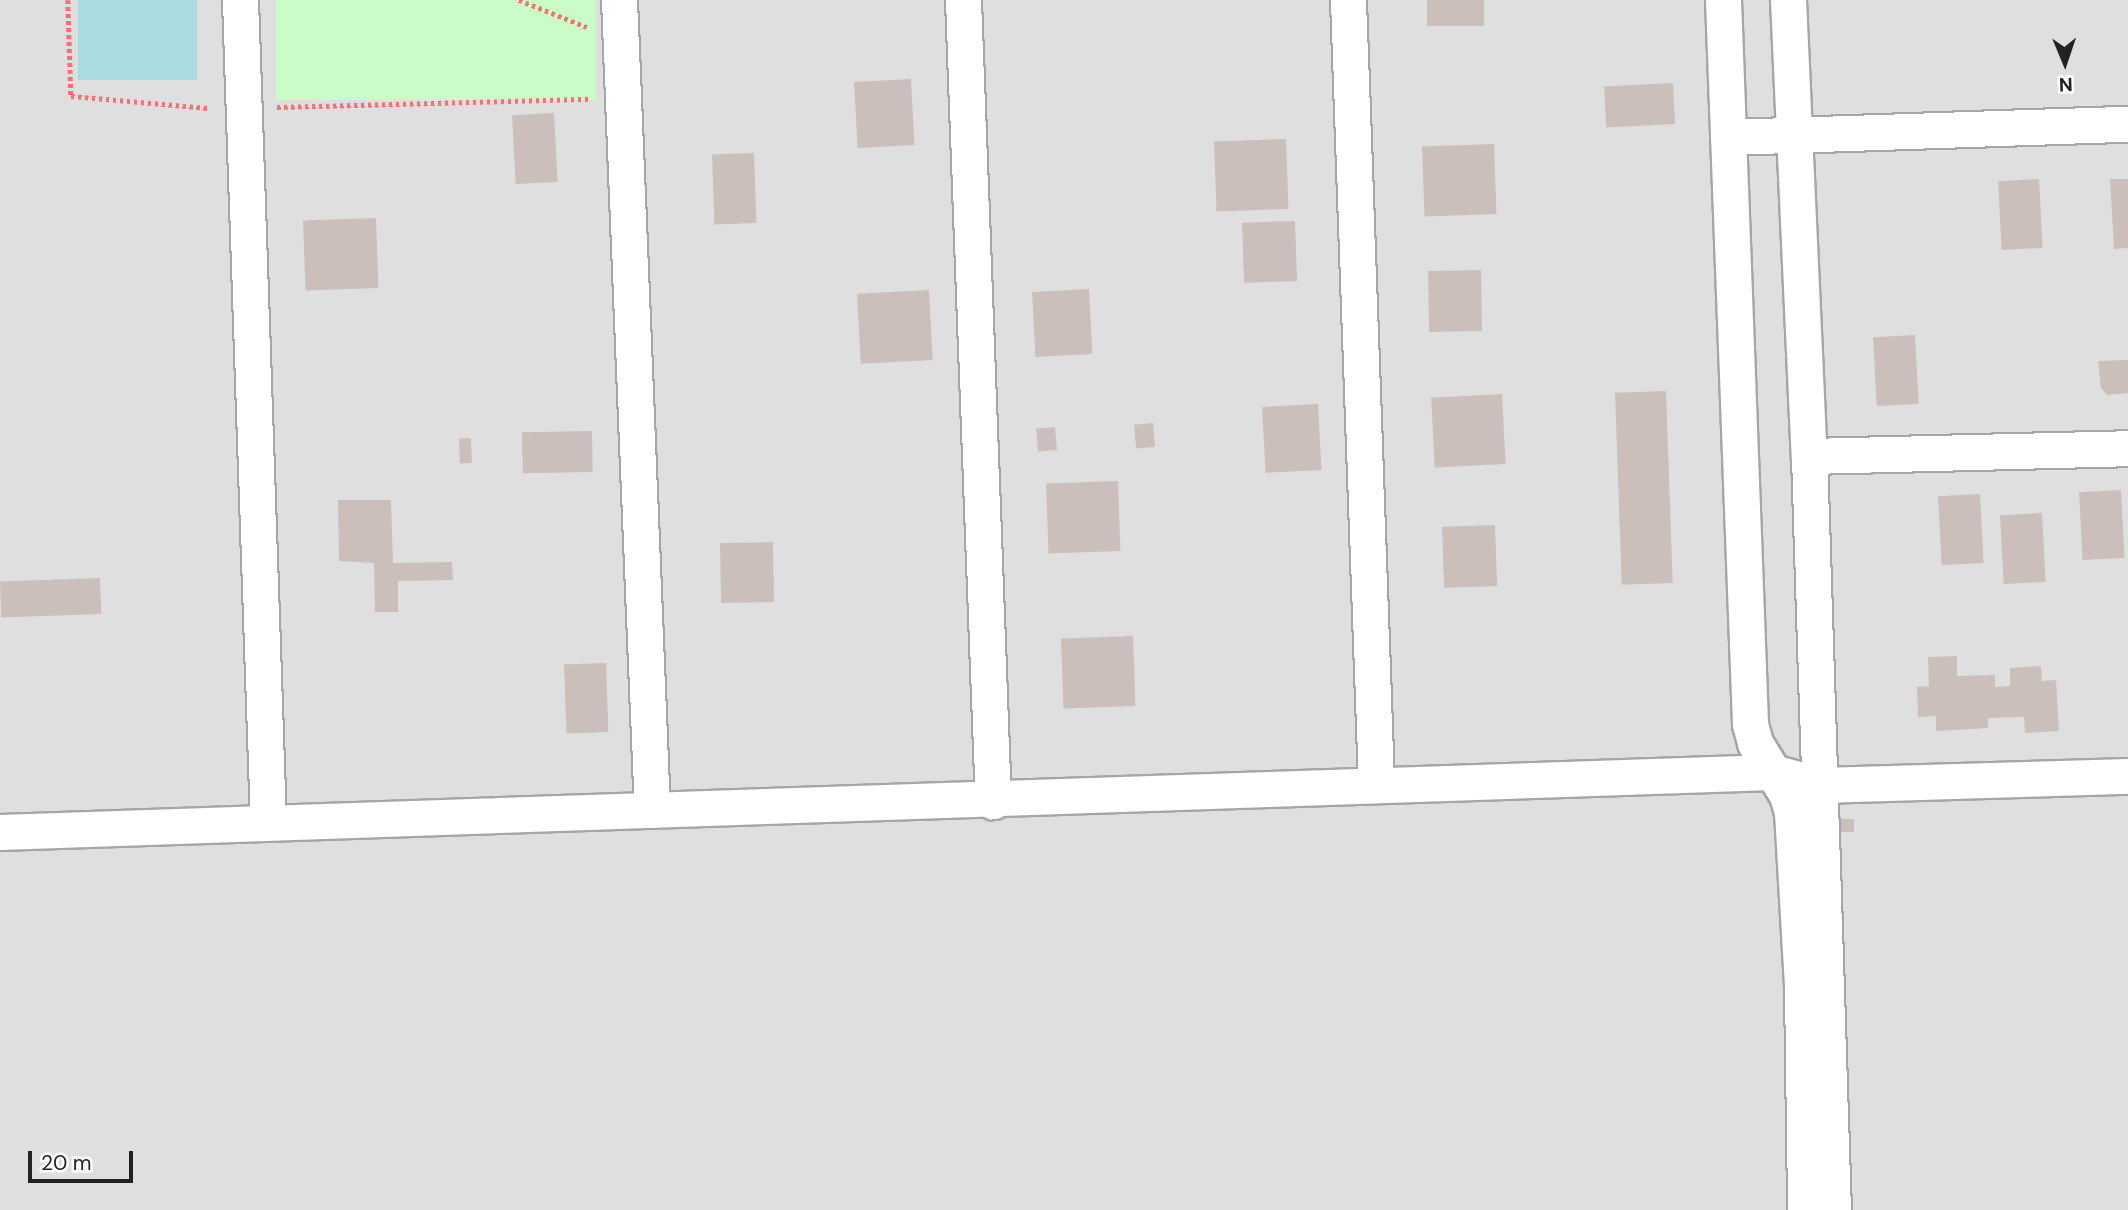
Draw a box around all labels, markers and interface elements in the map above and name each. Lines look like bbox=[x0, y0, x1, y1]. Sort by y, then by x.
north arrow bbox=[2030, 28, 2100, 98]
text: N bbox=[2058, 72, 2073, 97]
scale bar bbox=[32, 1136, 136, 1180]
text: 20 m bbox=[41, 1149, 92, 1177]

